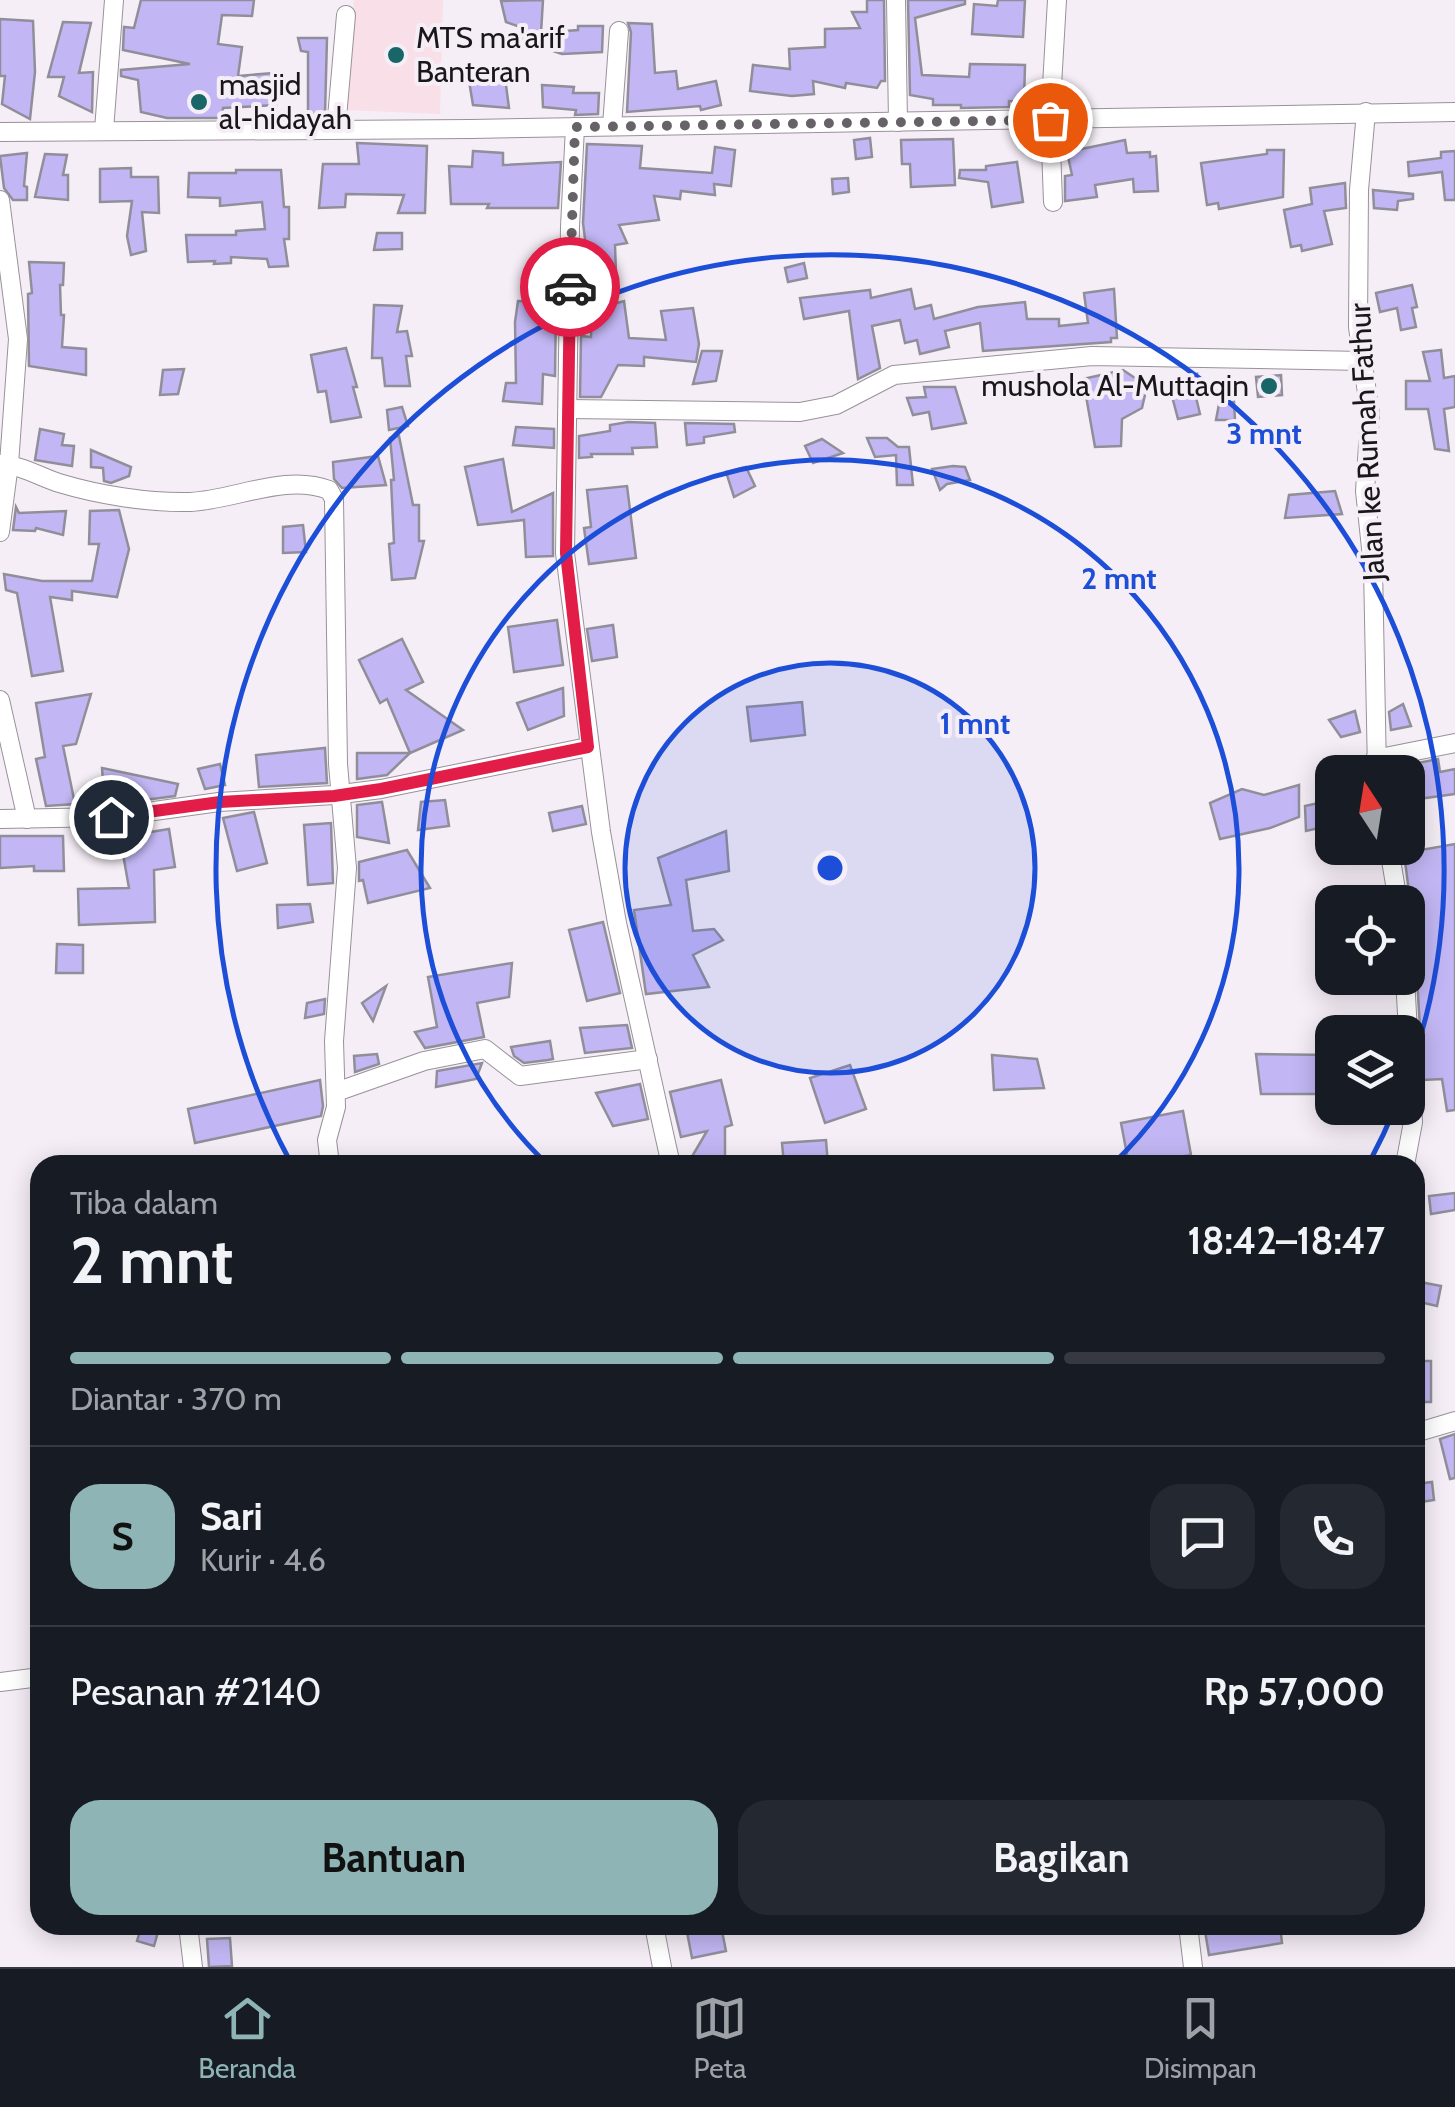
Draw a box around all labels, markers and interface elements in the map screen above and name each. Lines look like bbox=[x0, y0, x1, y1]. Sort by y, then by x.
place label: MTS ma'arif Banteran bbox=[416, 19, 565, 90]
marker: MTS ma'arif Banteran bbox=[385, 44, 407, 66]
place label: masjid al-hidayah bbox=[219, 66, 352, 137]
pin bbox=[1008, 78, 1093, 163]
marker: masjid al-hidayah bbox=[188, 91, 210, 113]
icon: bag bbox=[1023, 93, 1078, 148]
courier bbox=[520, 237, 620, 337]
icon: car bbox=[543, 260, 598, 315]
street label: Jalan ke Rumah Fathur bbox=[1341, 302, 1392, 583]
place label: mushola Al-Muttaqin bbox=[981, 367, 1249, 404]
marker: mushola Al-Muttaqin bbox=[1258, 375, 1280, 397]
text: 3 mnt bbox=[1226, 415, 1302, 452]
text: 2 mnt bbox=[1081, 560, 1157, 597]
text: 1 mnt bbox=[940, 705, 1010, 742]
north arrow bbox=[1315, 755, 1425, 865]
map controls bbox=[1315, 755, 1425, 1125]
pin bbox=[69, 775, 154, 860]
icon: home bbox=[84, 790, 139, 845]
centre of rings bbox=[812, 850, 848, 886]
button: locate bbox=[1315, 885, 1425, 995]
button: layers bbox=[1315, 1015, 1425, 1125]
text: Tiba dalam bbox=[70, 1183, 218, 1222]
text: 18:42–18:47 bbox=[1187, 1217, 1385, 1264]
text: 2 mnt bbox=[70, 1220, 233, 1299]
text: Diantar · 370 m bbox=[70, 1379, 282, 1418]
button: chat bbox=[1150, 1484, 1255, 1589]
button: phone bbox=[1280, 1484, 1385, 1589]
text: Sari bbox=[200, 1493, 263, 1540]
text: S bbox=[111, 1513, 134, 1560]
text: Kurir · 4.6 bbox=[200, 1540, 326, 1579]
text: Pesanan #2140 bbox=[70, 1668, 322, 1715]
text: Rp 57,000 bbox=[1204, 1668, 1385, 1715]
button: Bantuan bbox=[70, 1800, 718, 1915]
button: Bagikan bbox=[738, 1800, 1385, 1915]
tab: Beranda bbox=[198, 1991, 296, 2085]
tab: Peta bbox=[692, 1991, 747, 2085]
tab: Disimpan bbox=[1144, 1991, 1257, 2085]

